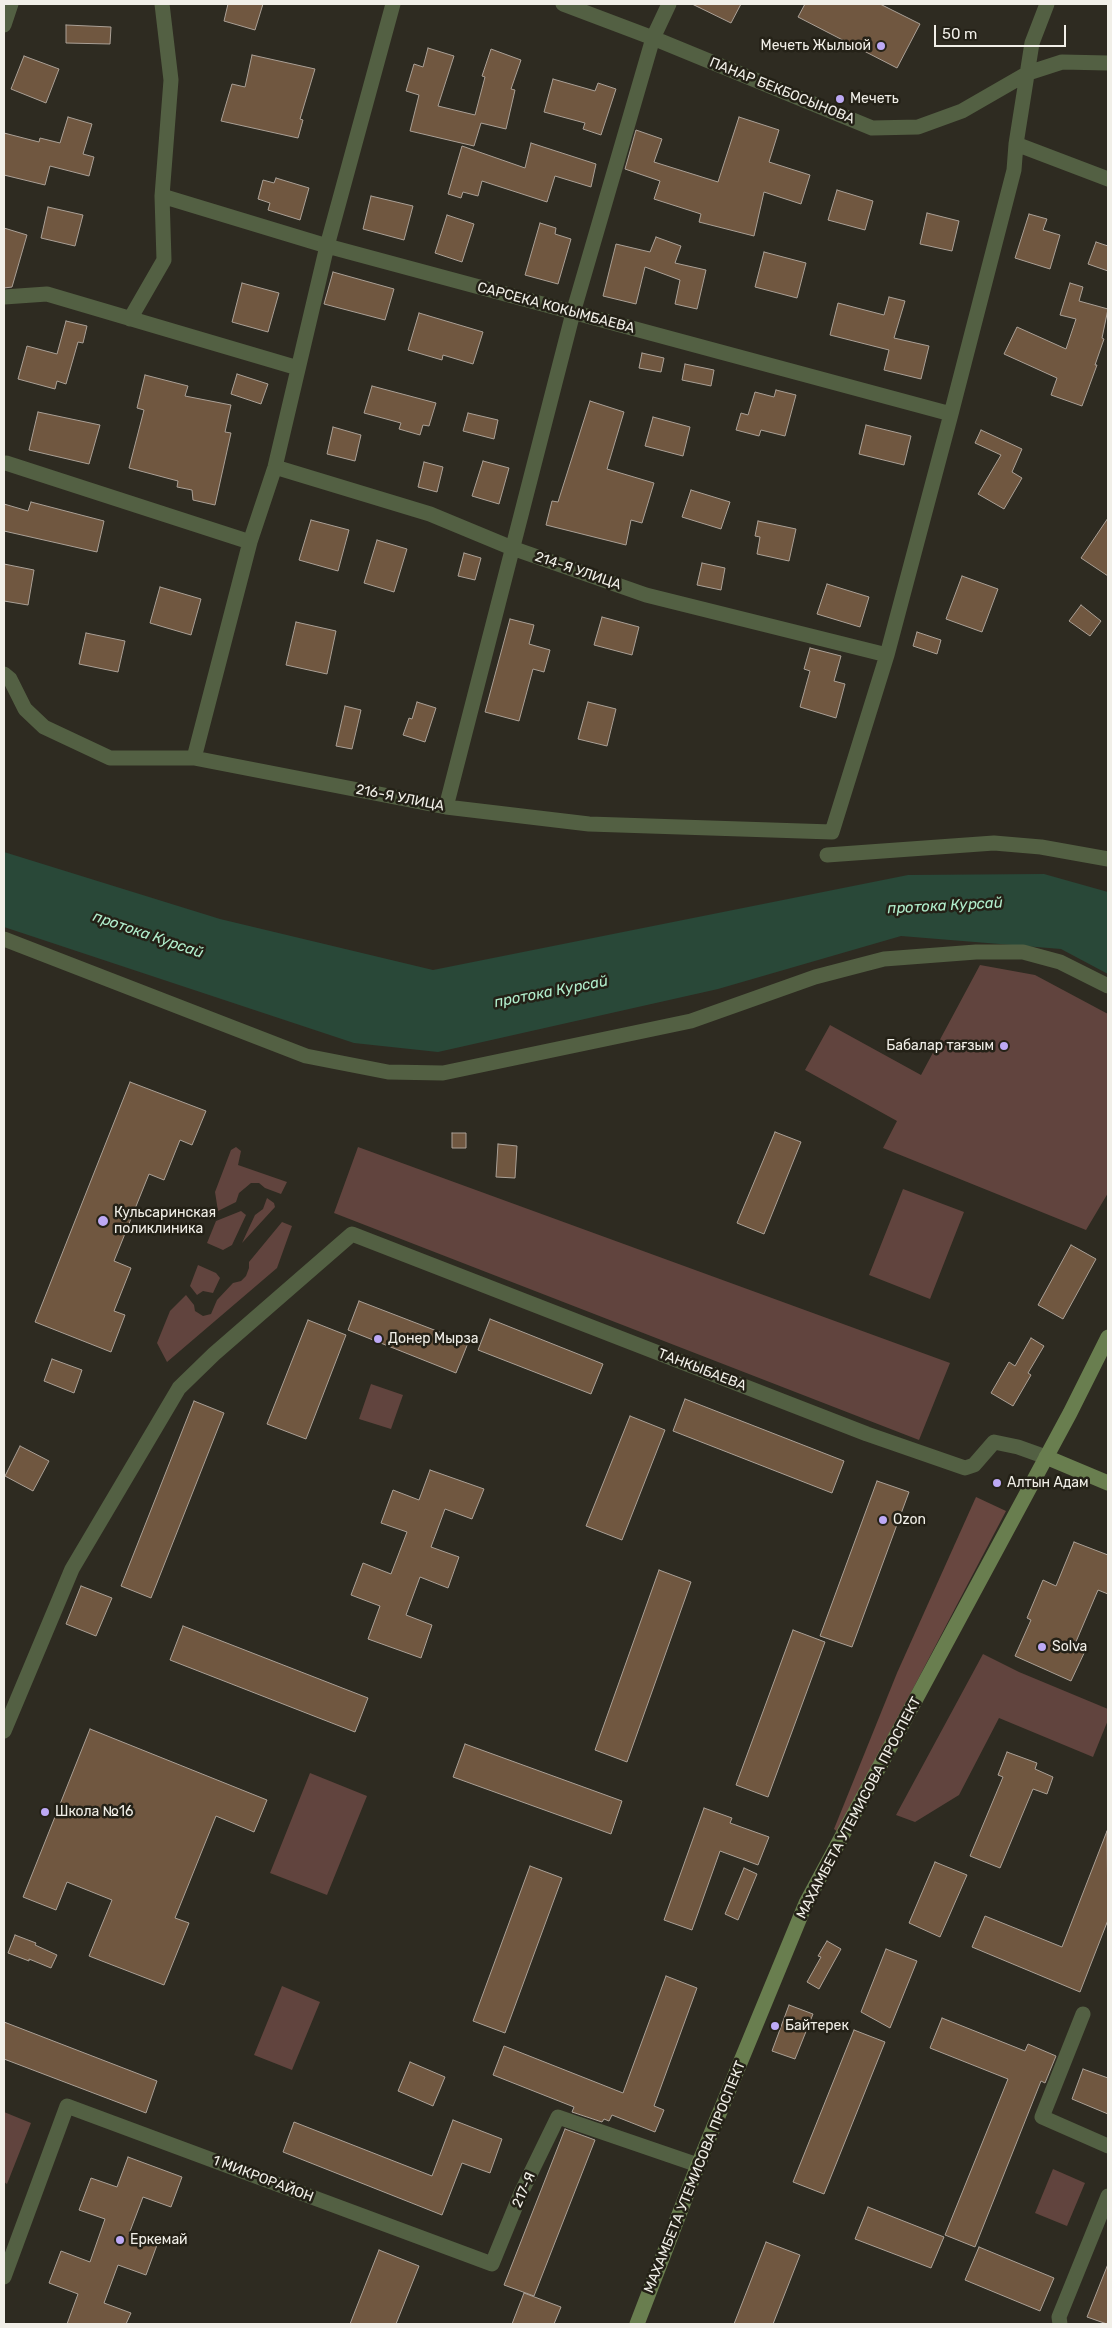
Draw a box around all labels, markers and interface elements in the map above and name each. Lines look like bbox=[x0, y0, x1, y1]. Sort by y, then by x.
scale bar bbox=[937, 15, 1070, 47]
text: 50 m bbox=[942, 25, 977, 43]
place label: Мечеть Жылыой bbox=[761, 38, 871, 54]
marker: Мечеть Жылыой bbox=[875, 40, 887, 52]
street label: ПАНАР БЕКБОСЫНОВА bbox=[707, 54, 857, 128]
place label: Мечеть bbox=[850, 91, 899, 107]
marker: Мечеть bbox=[834, 93, 846, 105]
street label: САРСЕКА КОКЫМБАЕВА bbox=[475, 279, 637, 337]
street label: 214-Я УЛИЦА bbox=[533, 548, 623, 594]
street label: 216-Я УЛИЦА bbox=[354, 781, 446, 815]
water label: протока Курсай bbox=[887, 894, 1003, 918]
water label: протока Курсай bbox=[90, 908, 206, 962]
water label: протока Курсай bbox=[493, 972, 609, 1012]
place label: Бабалар тағзым bbox=[886, 1038, 994, 1054]
marker: Бабалар тағзым bbox=[998, 1040, 1010, 1052]
place label: Кульсаринская поликлиника bbox=[114, 1205, 216, 1238]
marker: Кульсаринская поликлиника bbox=[96, 1214, 110, 1228]
place label: Донер Мырза bbox=[388, 1331, 478, 1347]
marker: Донер Мырза bbox=[372, 1333, 384, 1345]
street label: ТАНКЫБАЕВА bbox=[655, 1345, 749, 1395]
place label: Алтын Адам bbox=[1007, 1475, 1089, 1491]
marker: Алтын Адам bbox=[991, 1477, 1003, 1489]
place label: Ozon bbox=[893, 1512, 926, 1528]
marker: Ozon bbox=[877, 1514, 889, 1526]
place label: Solva bbox=[1052, 1639, 1087, 1655]
marker: Solva bbox=[1036, 1641, 1048, 1653]
street label: МАХАМБЕТА УТЕМИСОВА ПРОСПЕКТ bbox=[793, 1694, 925, 1922]
place label: Школа №16 bbox=[55, 1804, 133, 1820]
marker: Школа №16 bbox=[39, 1806, 51, 1818]
place label: Байтерек bbox=[785, 2018, 849, 2034]
marker: Байтерек bbox=[769, 2020, 781, 2032]
street label: МАХАМБЕТА УТЕМИСОВА ПРОСПЕКТ bbox=[641, 2058, 749, 2296]
street label: 1 МИКРОРАЙОН bbox=[210, 2152, 316, 2206]
street label: 217-Я bbox=[509, 2170, 539, 2210]
place label: Еркемай bbox=[130, 2232, 188, 2248]
marker: Еркемай bbox=[114, 2234, 126, 2246]

